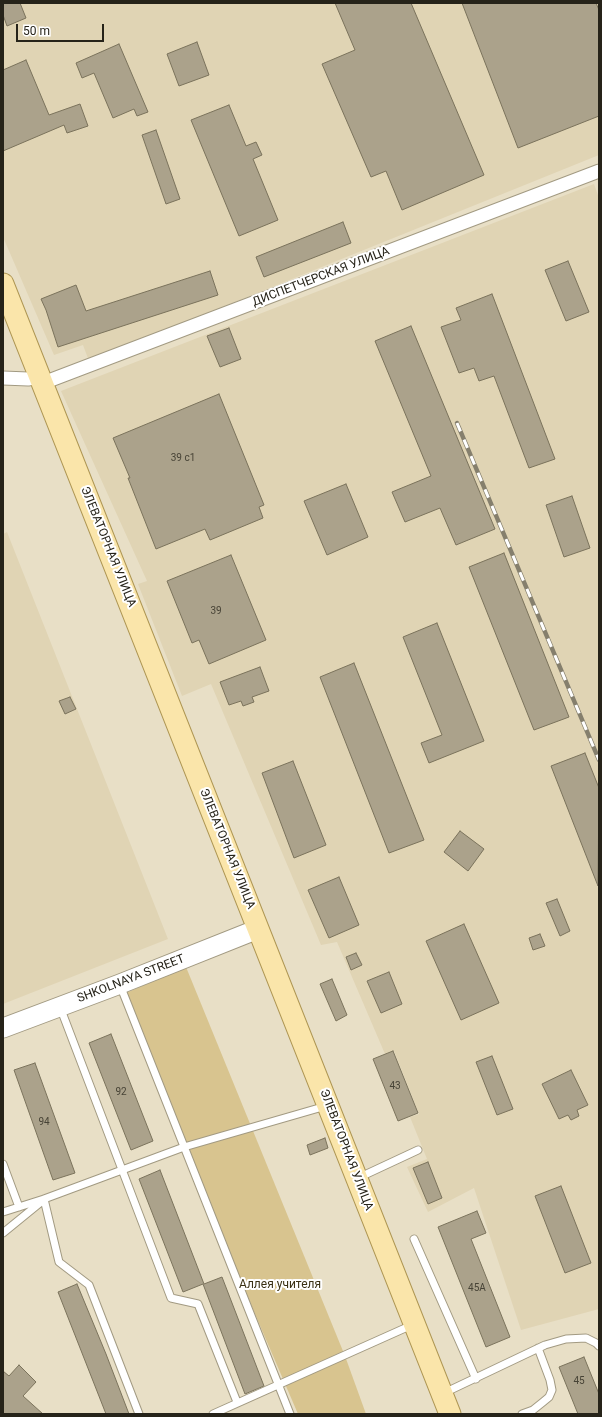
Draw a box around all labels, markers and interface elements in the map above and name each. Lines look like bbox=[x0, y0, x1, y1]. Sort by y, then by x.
scale bar bbox=[18, 16, 106, 42]
text: 50 m bbox=[23, 24, 50, 38]
street label: ДИСПЕТЧЕРСКАЯ УЛИЦА bbox=[250, 244, 392, 310]
house number: 39 с1 bbox=[171, 452, 195, 464]
street label: ЭЛЕВАТОРНАЯ УЛИЦА bbox=[77, 485, 139, 609]
house number: 39 bbox=[210, 605, 222, 617]
street label: ЭЛЕВАТОРНАЯ УЛИЦА bbox=[196, 787, 258, 911]
street label: SHKOLNAYA STREET bbox=[75, 952, 187, 1006]
house number: 43 bbox=[389, 1080, 401, 1092]
house number: 92 bbox=[115, 1086, 127, 1098]
street label: ЭЛЕВАТОРНАЯ УЛИЦА bbox=[316, 1087, 376, 1213]
house number: 94 bbox=[38, 1116, 50, 1128]
park label: Аллея учителя bbox=[239, 1278, 321, 1292]
house number: 45А bbox=[468, 1282, 486, 1294]
house number: 45 bbox=[573, 1375, 585, 1387]

